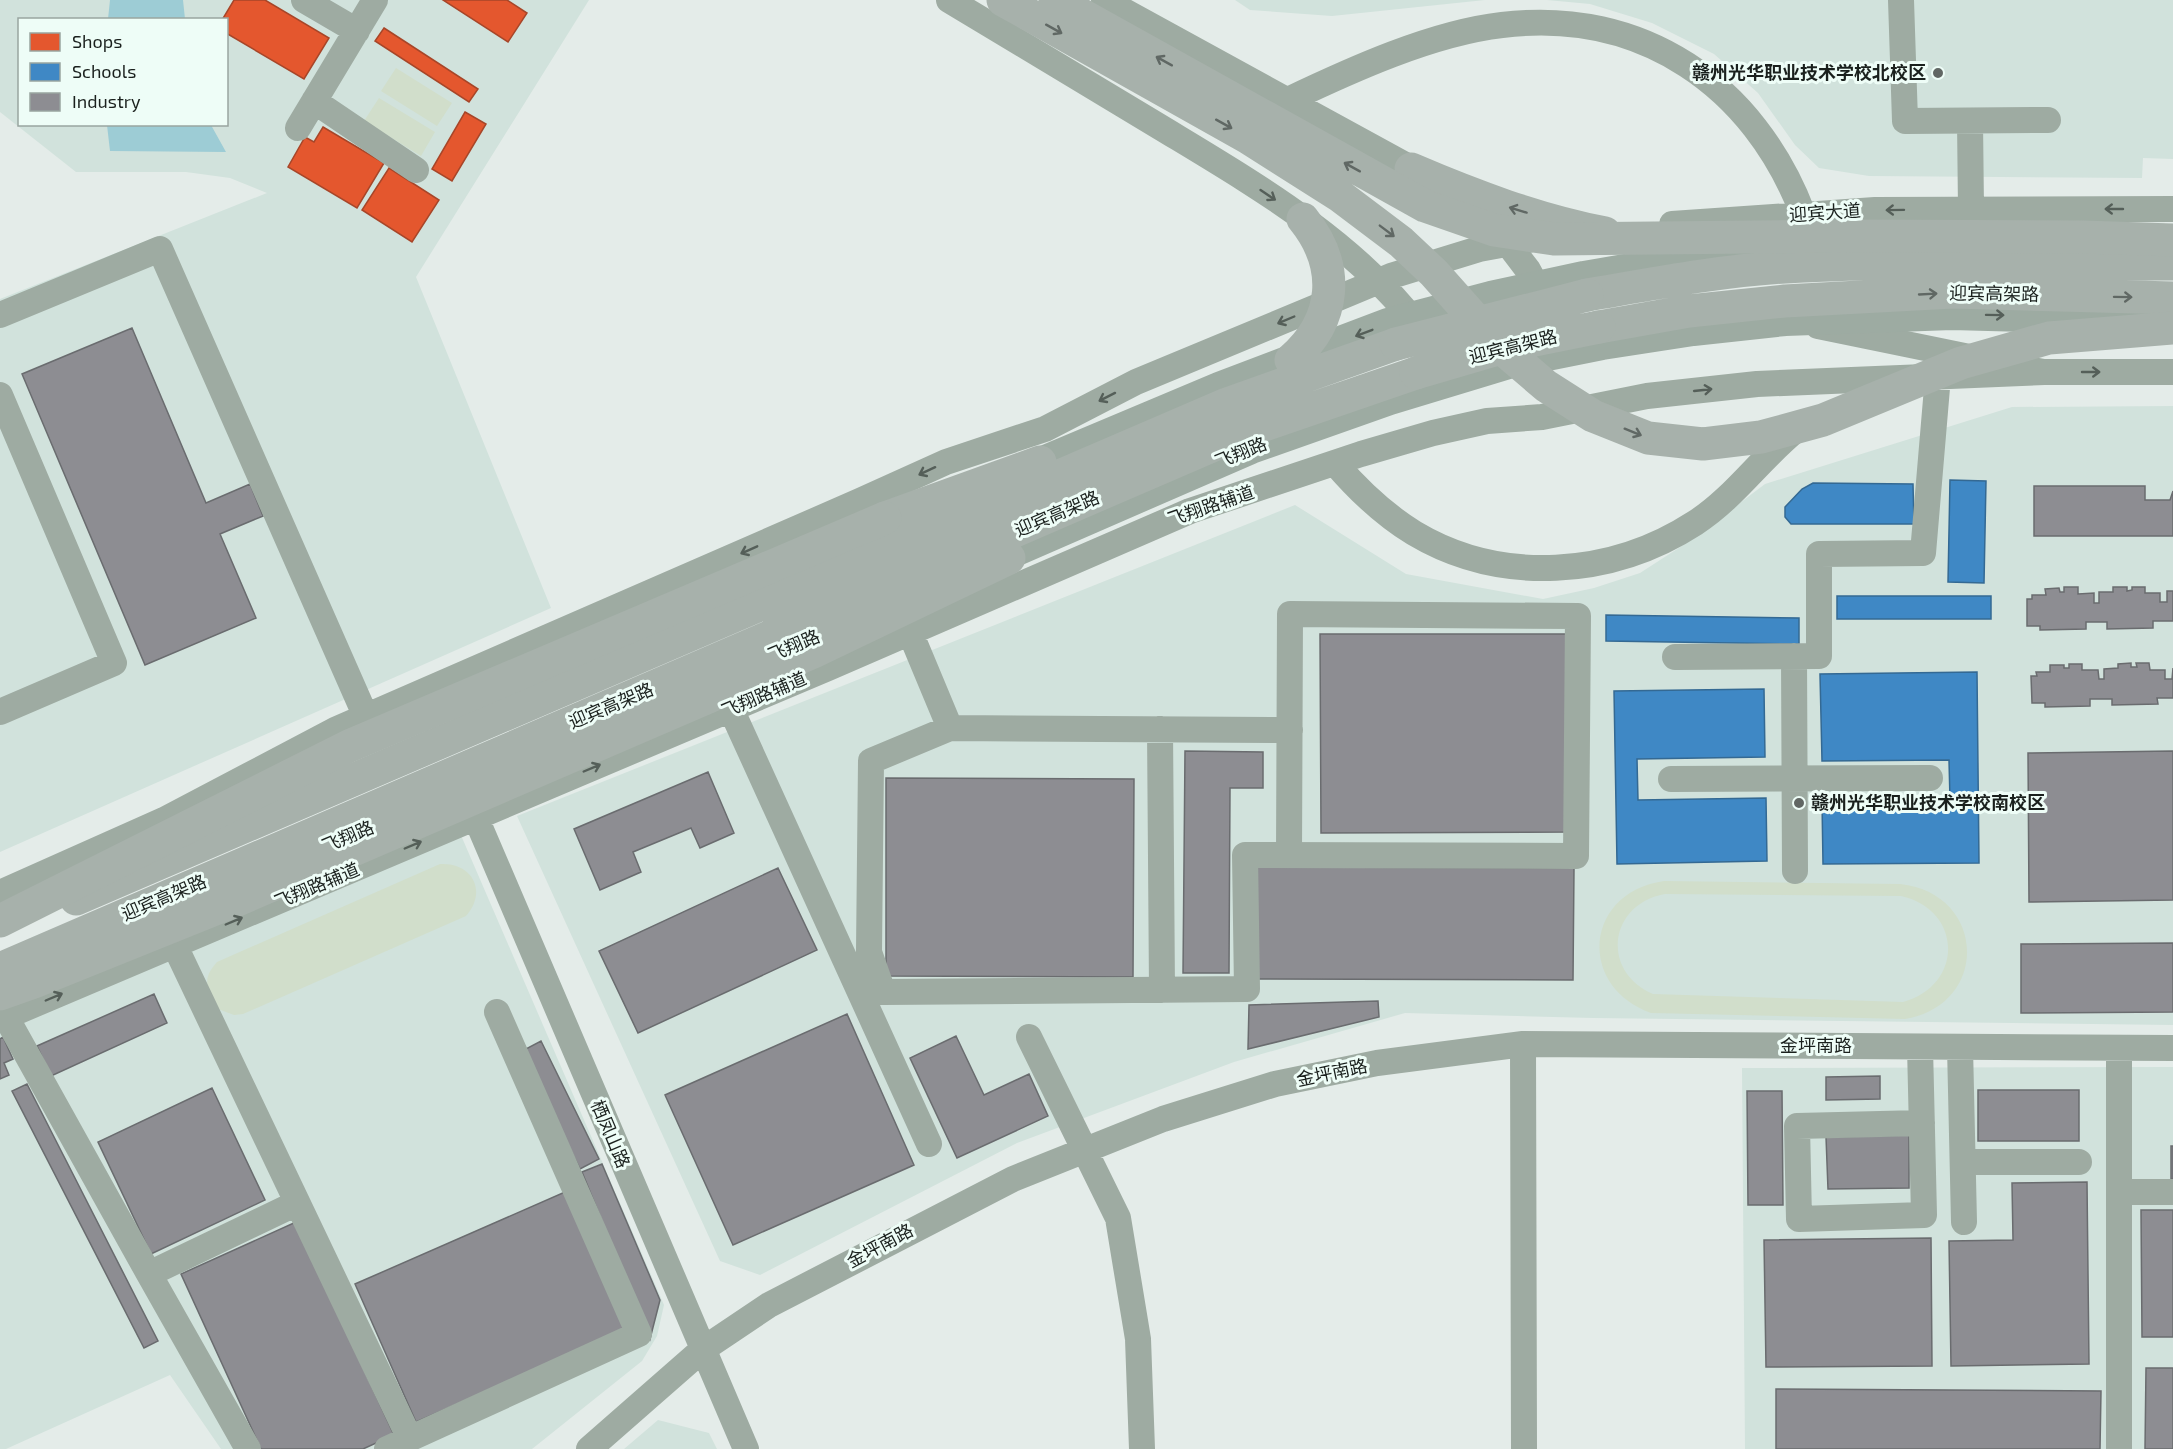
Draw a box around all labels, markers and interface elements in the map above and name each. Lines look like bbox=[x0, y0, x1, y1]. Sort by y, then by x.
legend bbox=[18, 18, 228, 126]
one-way arrow bbox=[1045, 23, 1062, 35]
text: Shops bbox=[72, 30, 122, 52]
one-way arrow bbox=[1156, 55, 1173, 67]
text: Schools bbox=[72, 60, 136, 82]
place label: 赣州光华职业技术学校北校区 bbox=[1692, 61, 1926, 83]
marker: 赣州光华职业技术学校北校区 bbox=[1931, 66, 1945, 80]
text: Industry bbox=[72, 90, 141, 112]
one-way arrow bbox=[1215, 118, 1232, 130]
one-way arrow bbox=[1344, 161, 1361, 173]
one-way arrow bbox=[1259, 189, 1276, 201]
street label: 迎宾大道 bbox=[1788, 199, 1862, 225]
one-way arrow bbox=[2105, 203, 2125, 215]
one-way arrow bbox=[1509, 204, 1528, 215]
one-way arrow bbox=[1885, 204, 1905, 216]
one-way arrow bbox=[1378, 225, 1394, 238]
street label: 迎宾高架路 bbox=[1949, 281, 2039, 305]
one-way arrow bbox=[1918, 288, 1938, 299]
one-way arrow bbox=[2113, 291, 2133, 303]
one-way arrow bbox=[1984, 310, 2004, 321]
one-way arrow bbox=[1278, 315, 1296, 326]
street label: 迎宾高架路 bbox=[1466, 324, 1559, 368]
one-way arrow bbox=[1356, 328, 1374, 339]
one-way arrow bbox=[2080, 366, 2100, 378]
one-way arrow bbox=[1692, 384, 1712, 395]
one-way arrow bbox=[1099, 392, 1117, 403]
one-way arrow bbox=[1623, 427, 1641, 438]
street label: 飞翔路 bbox=[1211, 432, 1270, 472]
one-way arrow bbox=[919, 465, 937, 477]
street label: 飞翔路辅道 bbox=[1165, 480, 1257, 530]
street label: 迎宾高架路 bbox=[1011, 485, 1102, 541]
one-way arrow bbox=[740, 545, 759, 556]
street label: 飞翔路 bbox=[764, 624, 823, 666]
street label: 飞翔路辅道 bbox=[718, 666, 809, 722]
street label: 迎宾高架路 bbox=[565, 677, 656, 733]
one-way arrow bbox=[583, 762, 601, 773]
place label: 赣州光华职业技术学校南校区 bbox=[1811, 791, 2045, 813]
marker: 赣州光华职业技术学校南校区 bbox=[1792, 796, 1806, 810]
street label: 飞翔路 bbox=[318, 815, 377, 857]
one-way arrow bbox=[403, 839, 422, 850]
street label: 飞翔路辅道 bbox=[271, 857, 362, 913]
street label: 迎宾高架路 bbox=[118, 869, 209, 925]
one-way arrow bbox=[224, 915, 242, 926]
one-way arrow bbox=[45, 991, 63, 1002]
street label: 金坪南路 bbox=[1780, 1034, 1852, 1056]
street label: 金坪南路 bbox=[1294, 1054, 1369, 1090]
street label: 栖凤山路 bbox=[587, 1096, 635, 1171]
street label: 金坪南路 bbox=[843, 1219, 916, 1272]

